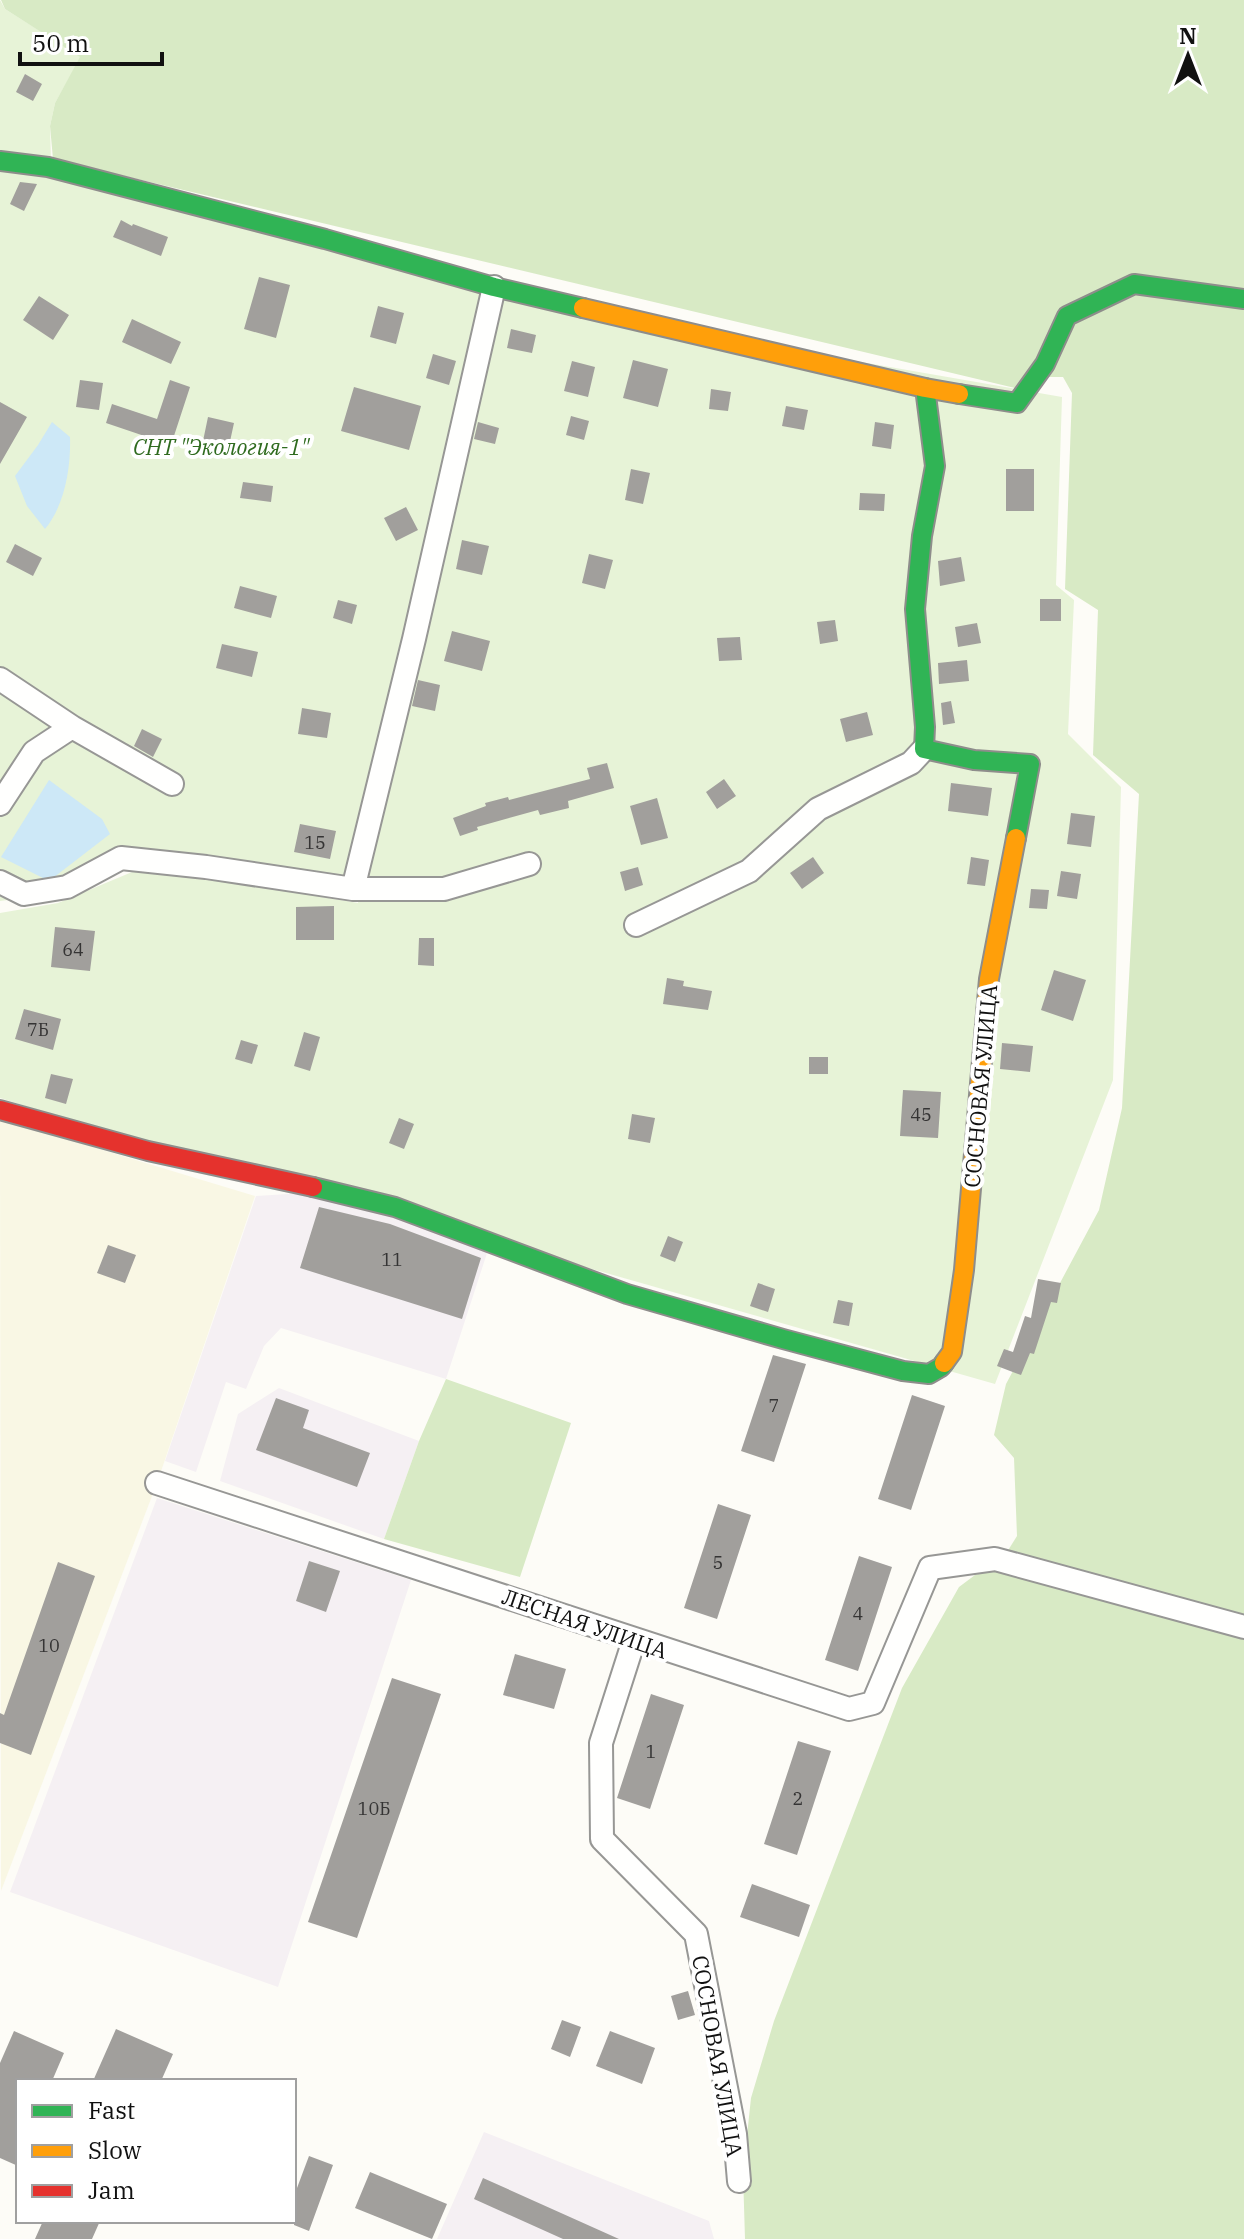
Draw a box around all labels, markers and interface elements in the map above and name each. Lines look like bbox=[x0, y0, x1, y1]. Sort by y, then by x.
scale bar bbox=[20, 16, 162, 66]
north arrow bbox=[1148, 16, 1228, 96]
text: N bbox=[1179, 21, 1197, 50]
text: 50 m bbox=[32, 27, 89, 59]
park label: СНТ "Экология-1" bbox=[133, 432, 311, 461]
house number: 15 bbox=[304, 831, 326, 854]
house number: 64 bbox=[62, 938, 84, 961]
street label: СОСНОВАЯ УЛИЦА bbox=[957, 983, 1003, 1189]
house number: 7Б bbox=[27, 1018, 49, 1041]
house number: 45 bbox=[910, 1103, 932, 1126]
house number: 11 bbox=[381, 1248, 403, 1271]
house number: 7 bbox=[769, 1394, 779, 1417]
house number: 5 bbox=[713, 1551, 723, 1574]
street label: ЛЕСНАЯ УЛИЦА bbox=[499, 1581, 671, 1665]
house number: 4 bbox=[853, 1602, 863, 1625]
house number: 10 bbox=[38, 1634, 60, 1657]
house number: 1 bbox=[646, 1740, 656, 1763]
house number: 2 bbox=[793, 1787, 803, 1810]
house number: 10Б bbox=[358, 1797, 390, 1820]
street label: СОСНОВАЯ УЛИЦА bbox=[686, 1953, 750, 2159]
legend bbox=[16, 2079, 296, 2223]
text: Fast bbox=[88, 2094, 135, 2126]
text: Slow bbox=[88, 2134, 142, 2166]
text: Jam bbox=[88, 2174, 135, 2206]

